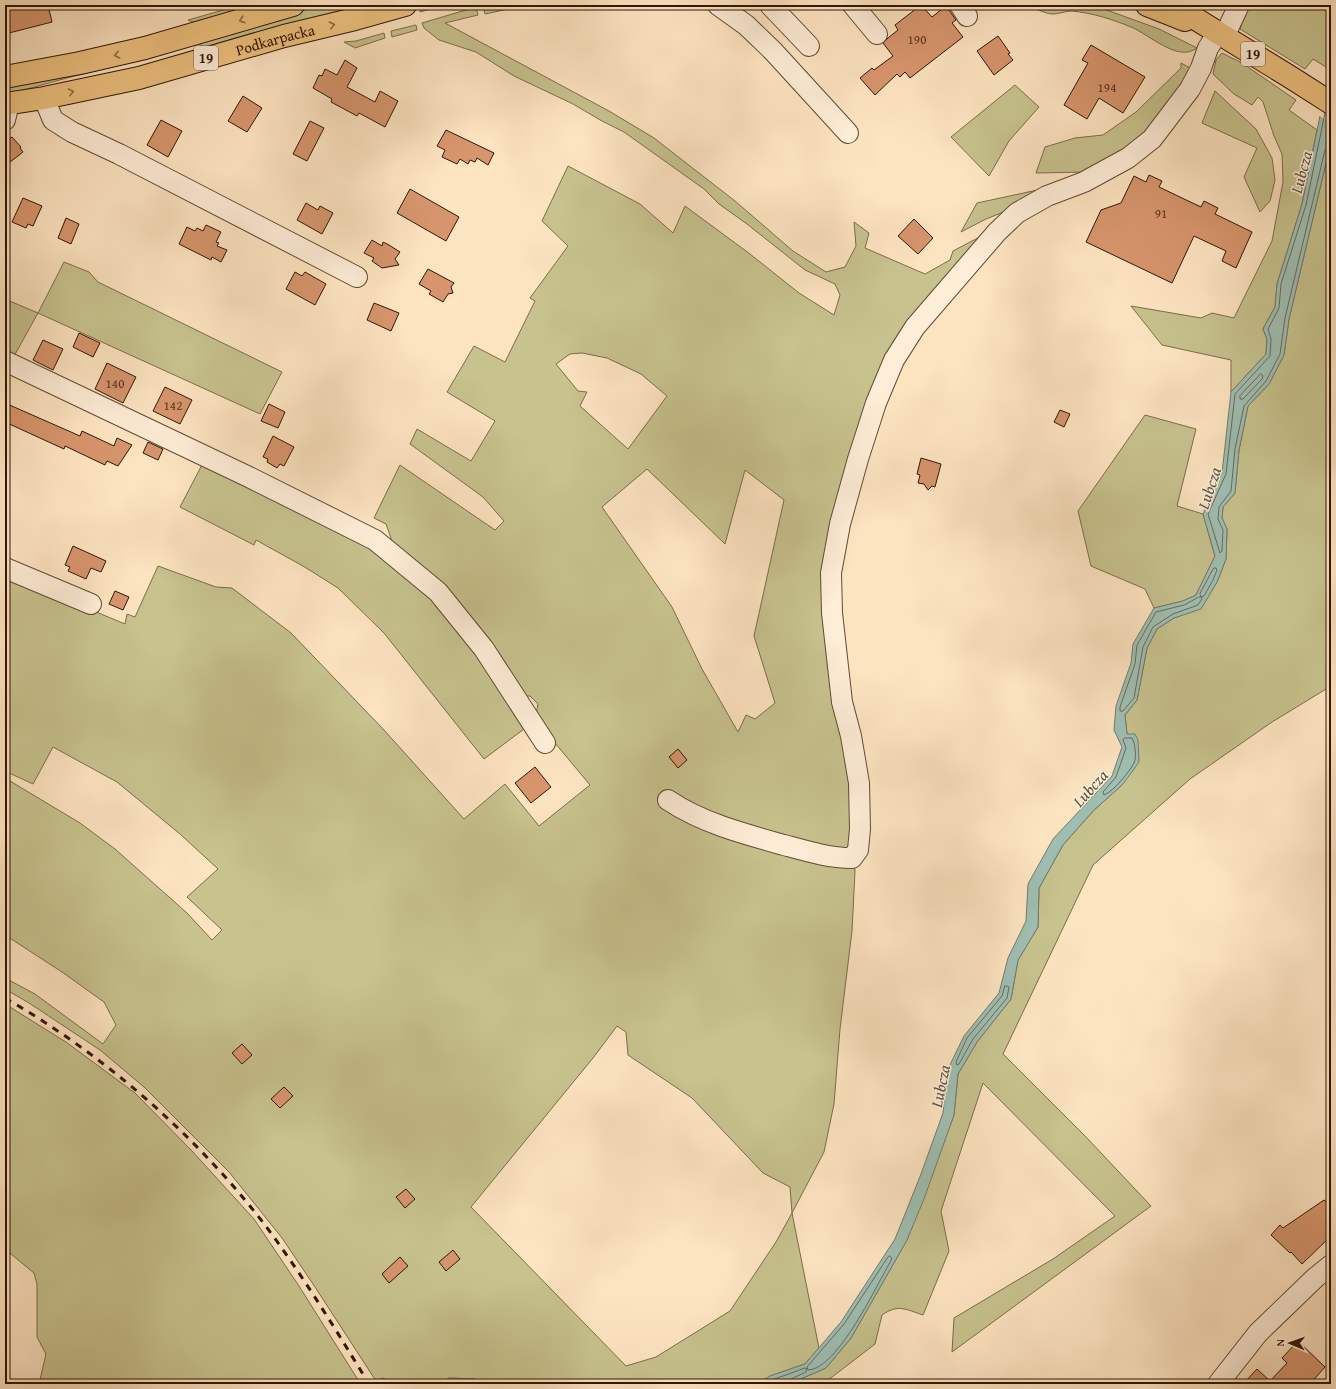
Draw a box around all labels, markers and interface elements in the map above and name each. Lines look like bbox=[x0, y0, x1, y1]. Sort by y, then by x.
one-way arrow bbox=[239, 15, 246, 24]
street label: Podkarpacka bbox=[233, 19, 317, 60]
one-way arrow bbox=[329, 21, 335, 29]
house number: 190 bbox=[908, 30, 926, 49]
road number: 19 bbox=[1241, 42, 1265, 66]
road number: 19 bbox=[194, 46, 218, 70]
one-way arrow bbox=[114, 50, 120, 58]
house number: 194 bbox=[1098, 78, 1116, 97]
one-way arrow bbox=[68, 88, 74, 97]
water label: Lubcza bbox=[1284, 148, 1318, 197]
house number: 91 bbox=[1155, 204, 1167, 223]
house number: 140 bbox=[106, 374, 124, 393]
house number: 142 bbox=[164, 396, 182, 415]
water label: Lubcza bbox=[1191, 463, 1227, 513]
water label: Lubcza bbox=[1066, 764, 1114, 813]
water label: Lubcza bbox=[924, 1062, 956, 1111]
north arrow bbox=[1270, 1323, 1310, 1363]
text: N bbox=[1272, 1338, 1288, 1347]

